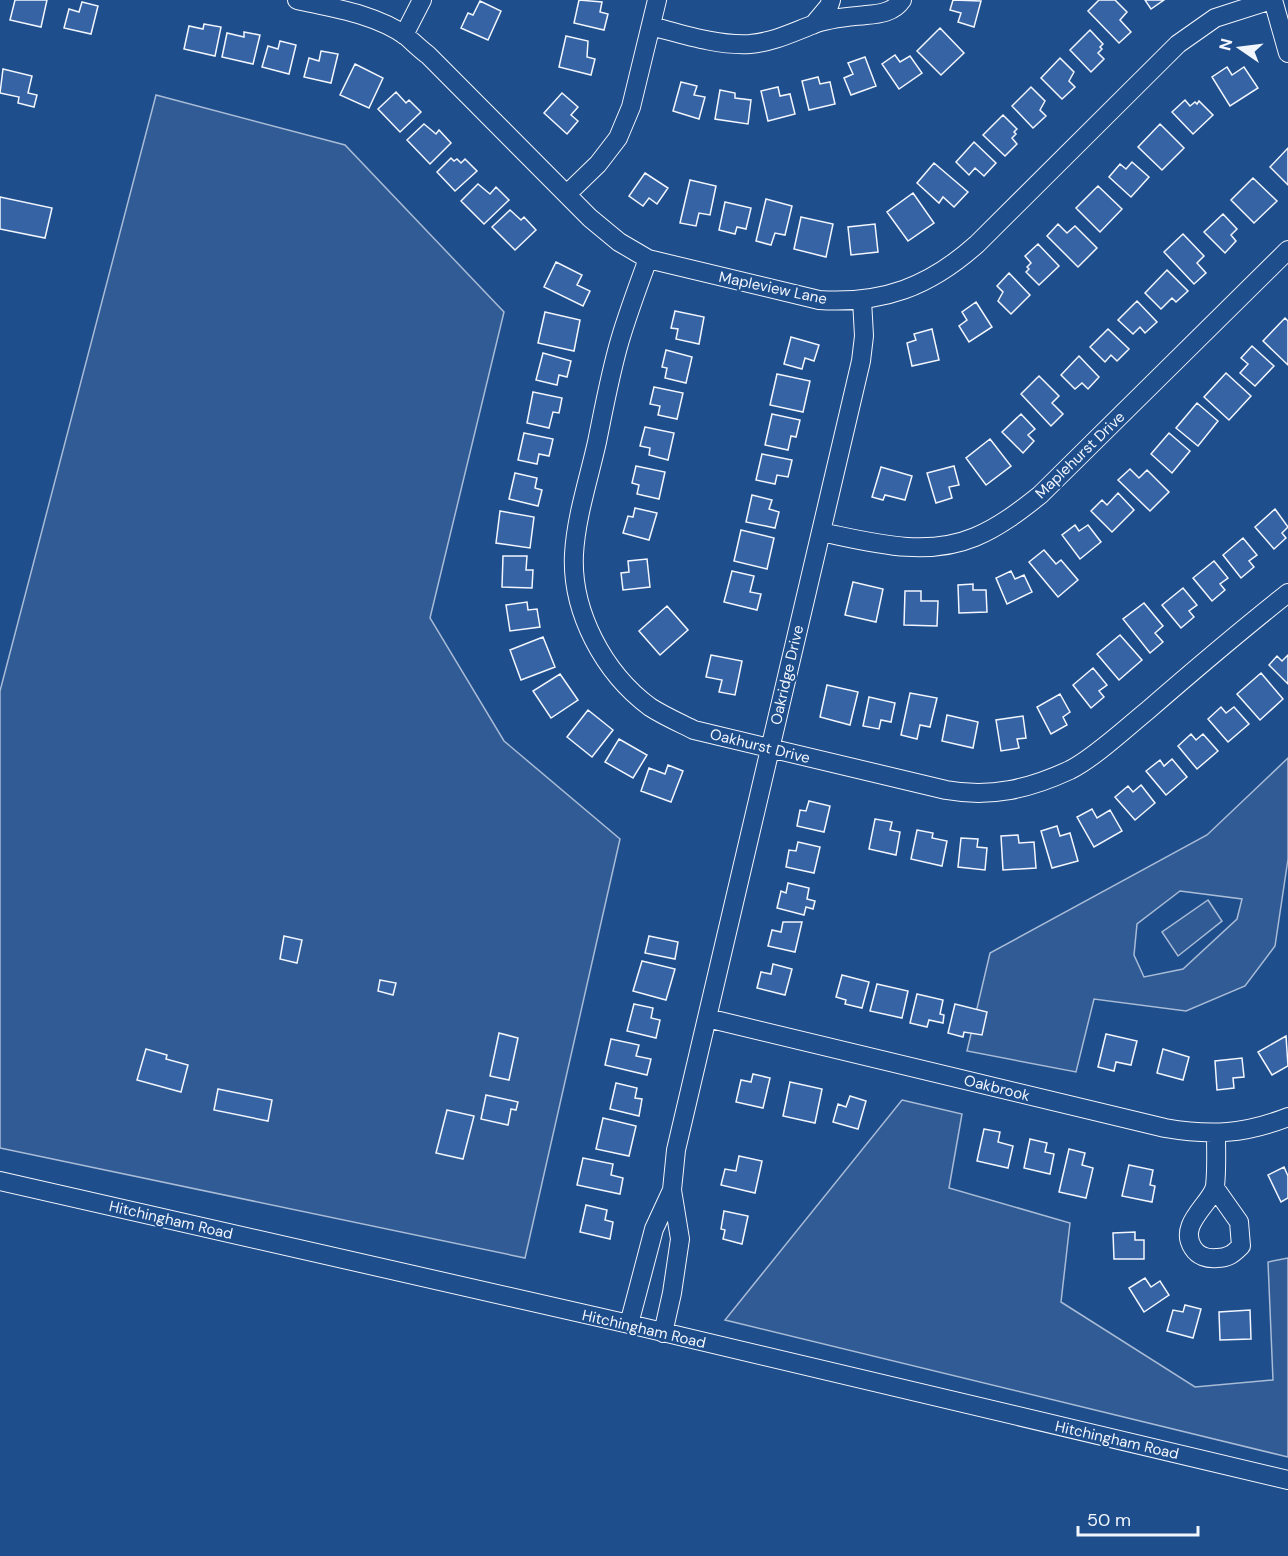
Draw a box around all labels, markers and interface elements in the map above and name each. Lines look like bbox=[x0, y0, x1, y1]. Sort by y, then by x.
north arrow bbox=[1210, 18, 1270, 78]
text: N bbox=[1214, 36, 1238, 53]
street label: Mapleview Lane bbox=[717, 267, 829, 309]
street label: Maplehurst Drive bbox=[1031, 407, 1129, 503]
street label: Oakridge Drive bbox=[766, 623, 808, 727]
street label: Oakhurst Drive bbox=[708, 724, 812, 768]
street label: Oakbrook bbox=[962, 1070, 1033, 1106]
street label: Hitchingham Road bbox=[107, 1196, 235, 1244]
street label: Hitchingham Road bbox=[580, 1305, 708, 1353]
street label: Hitchingham Road bbox=[1053, 1416, 1181, 1464]
scale bar bbox=[1078, 1499, 1198, 1537]
text: 50 m bbox=[1087, 1508, 1131, 1532]

